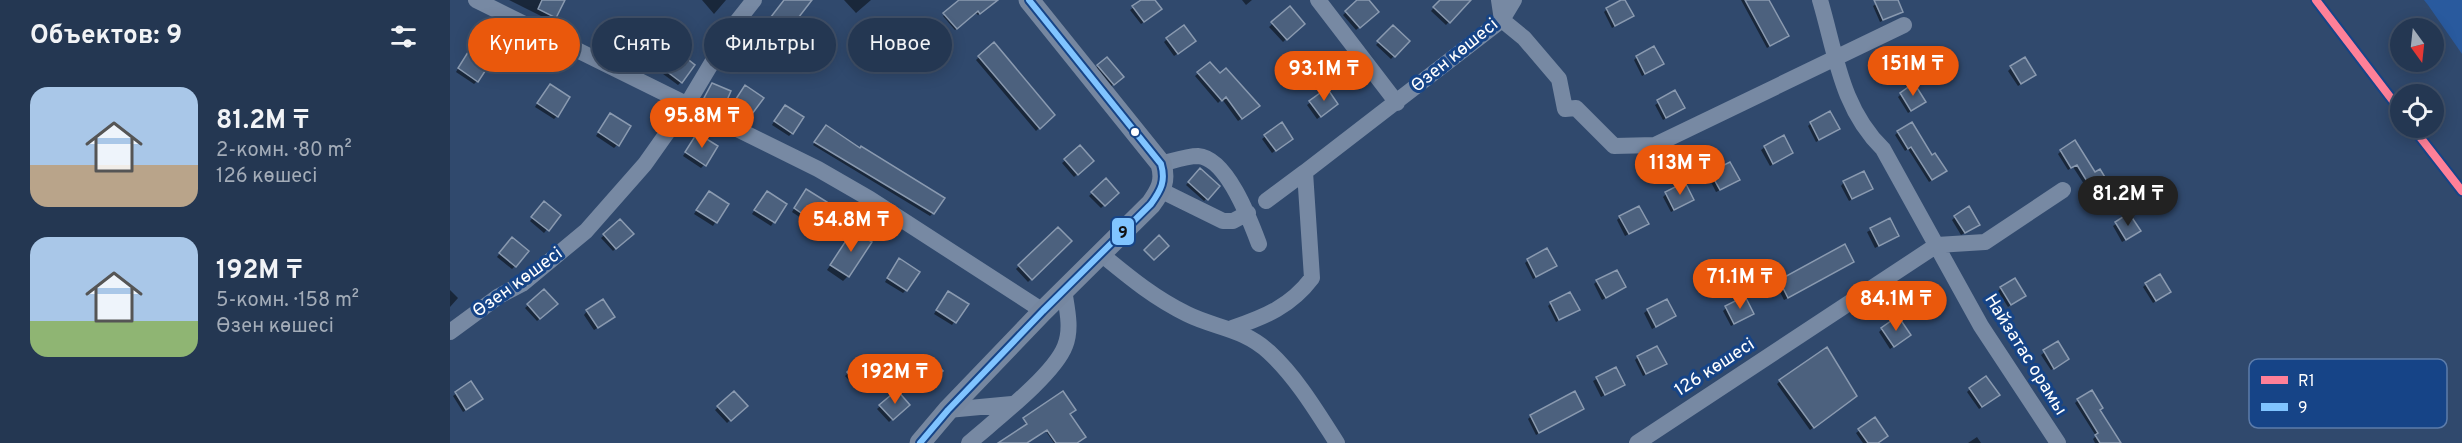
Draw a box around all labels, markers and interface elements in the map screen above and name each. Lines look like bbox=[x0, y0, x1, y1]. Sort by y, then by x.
street label: Өзен көшесі bbox=[1407, 14, 1503, 98]
chip: Купить bbox=[468, 18, 580, 72]
chip: Снять bbox=[592, 18, 692, 72]
chip: Фильтры bbox=[704, 18, 836, 72]
chip: Новое bbox=[848, 18, 952, 72]
north arrow bbox=[2390, 18, 2444, 72]
map controls bbox=[2390, 18, 2444, 138]
text: Объектов: 9 bbox=[30, 20, 182, 53]
icon: filters bbox=[387, 20, 420, 53]
pin: 151M ₸ bbox=[1864, 46, 1962, 97]
pin: 93.1M ₸ bbox=[1269, 51, 1379, 102]
text: 151M ₸ bbox=[1882, 52, 1944, 78]
text: 93.1M ₸ bbox=[1289, 57, 1359, 83]
button: locate bbox=[2390, 84, 2444, 138]
pin: 95.8M ₸ bbox=[647, 98, 757, 149]
text: 95.8M ₸ bbox=[664, 104, 740, 130]
text: 81.2M ₸ bbox=[216, 105, 310, 138]
icon: home bbox=[78, 111, 150, 183]
unlabelled marker bbox=[1129, 126, 1141, 138]
text: 2-комн. · 80 m² bbox=[216, 138, 352, 164]
pin: 113M ₸ bbox=[1631, 145, 1729, 196]
text: 113M ₸ bbox=[1649, 151, 1711, 177]
text: 126 көшесі bbox=[216, 164, 317, 190]
pin: 81.2M ₸ bbox=[2073, 176, 2183, 227]
text: 81.2M ₸ bbox=[2092, 182, 2164, 208]
pin: 54.8M ₸ bbox=[796, 202, 906, 253]
text: 54.8M ₸ bbox=[812, 208, 890, 234]
line badge: 9 bbox=[1111, 217, 1135, 246]
text: 9 bbox=[1118, 224, 1128, 244]
street label: Өзен көшесі bbox=[468, 243, 568, 323]
text: 192M ₸ bbox=[216, 255, 303, 288]
pin: 71.1M ₸ bbox=[1685, 259, 1795, 310]
icon: home bbox=[78, 261, 150, 333]
text: 71.1M ₸ bbox=[1707, 265, 1773, 291]
pin: 84.1M ₸ bbox=[1841, 281, 1951, 332]
text: 84.1M ₸ bbox=[1860, 287, 1932, 313]
text: 5-комн. · 158 m² bbox=[216, 288, 359, 314]
street label: Найзатас орамы bbox=[1978, 290, 2072, 420]
text: Өзен көшесі bbox=[216, 314, 334, 340]
street label: 126 көшесі bbox=[1670, 334, 1760, 402]
pin: 192M ₸ bbox=[846, 354, 944, 405]
legend bbox=[2249, 359, 2447, 428]
text: 192M ₸ bbox=[862, 360, 928, 386]
text: R1 bbox=[2298, 372, 2315, 392]
text: 9 bbox=[2298, 399, 2308, 419]

